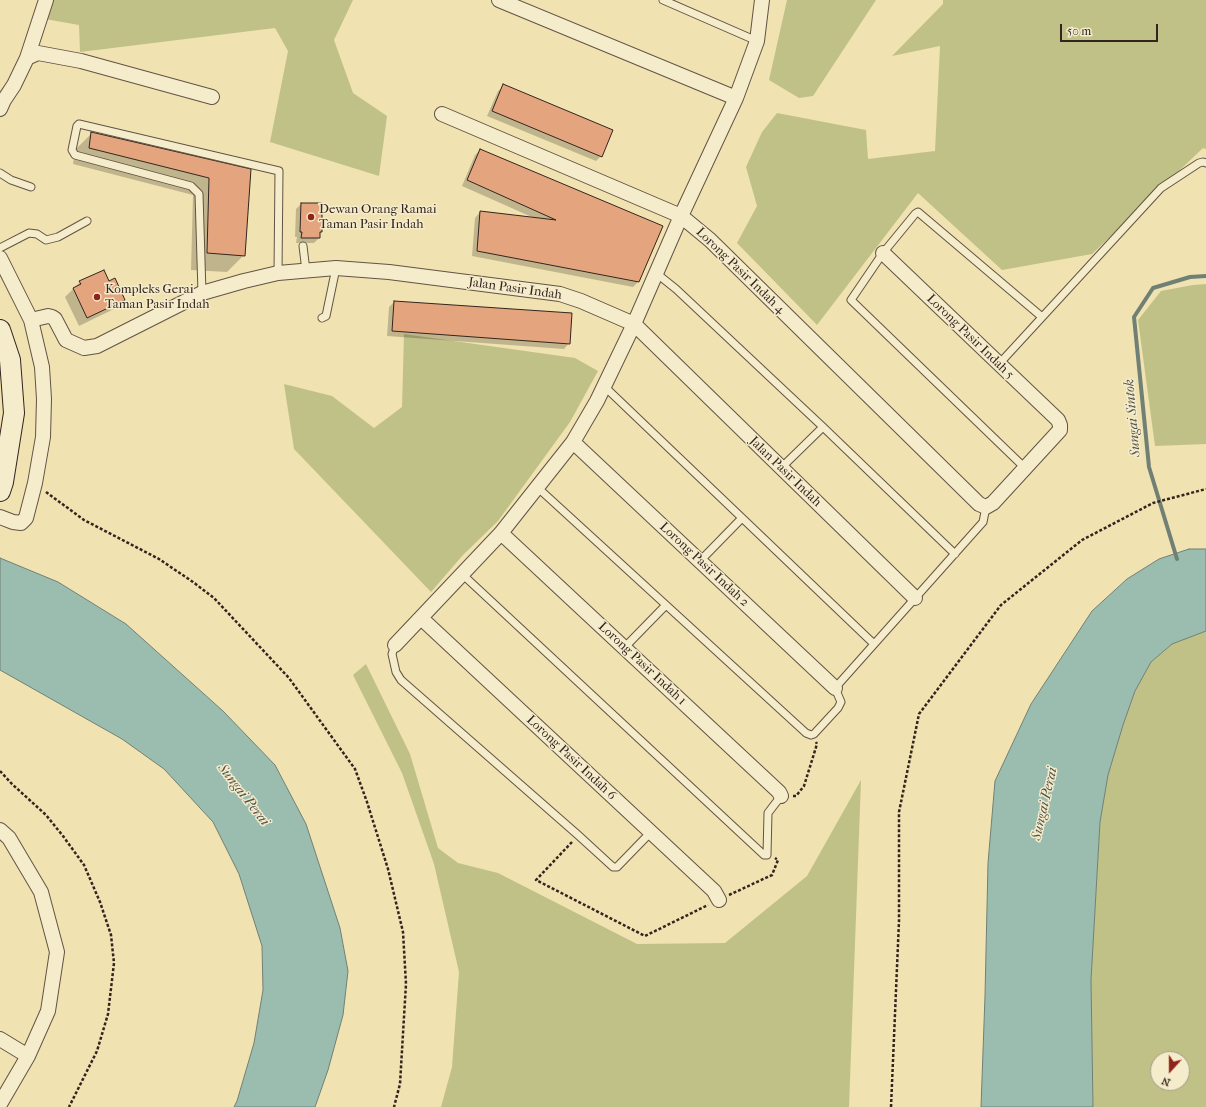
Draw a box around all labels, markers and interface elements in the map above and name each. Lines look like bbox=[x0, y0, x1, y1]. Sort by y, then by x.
scale bar bbox=[1062, 16, 1160, 42]
text: 50 m bbox=[1067, 24, 1091, 38]
place label: Dewan Orang Ramai Taman Pasir Indah bbox=[319, 202, 437, 233]
marker: Dewan Orang Ramai Taman Pasir Indah bbox=[306, 212, 316, 222]
street label: Lorong Pasir Indah 4 bbox=[692, 224, 788, 318]
street label: Jalan Pasir Indah bbox=[467, 275, 563, 303]
place label: Kompleks Gerai Taman Pasir Indah bbox=[105, 282, 209, 313]
street label: Lorong Pasir Indah 5 bbox=[923, 291, 1017, 383]
marker: Kompleks Gerai Taman Pasir Indah bbox=[92, 292, 102, 302]
water label: Sungai Sintok bbox=[1121, 378, 1145, 458]
street label: Jalan Pasir Indah bbox=[746, 434, 824, 510]
street label: Lorong Pasir Indah 2 bbox=[656, 519, 752, 611]
street label: Lorong Pasir Indah 1 bbox=[595, 619, 689, 709]
street label: Lorong Pasir Indah 6 bbox=[523, 712, 619, 804]
water label: Sungai Perai bbox=[214, 761, 272, 829]
water label: Sungai Perai bbox=[1028, 766, 1062, 842]
north arrow bbox=[1150, 1051, 1190, 1091]
text: N bbox=[1160, 1074, 1172, 1089]

